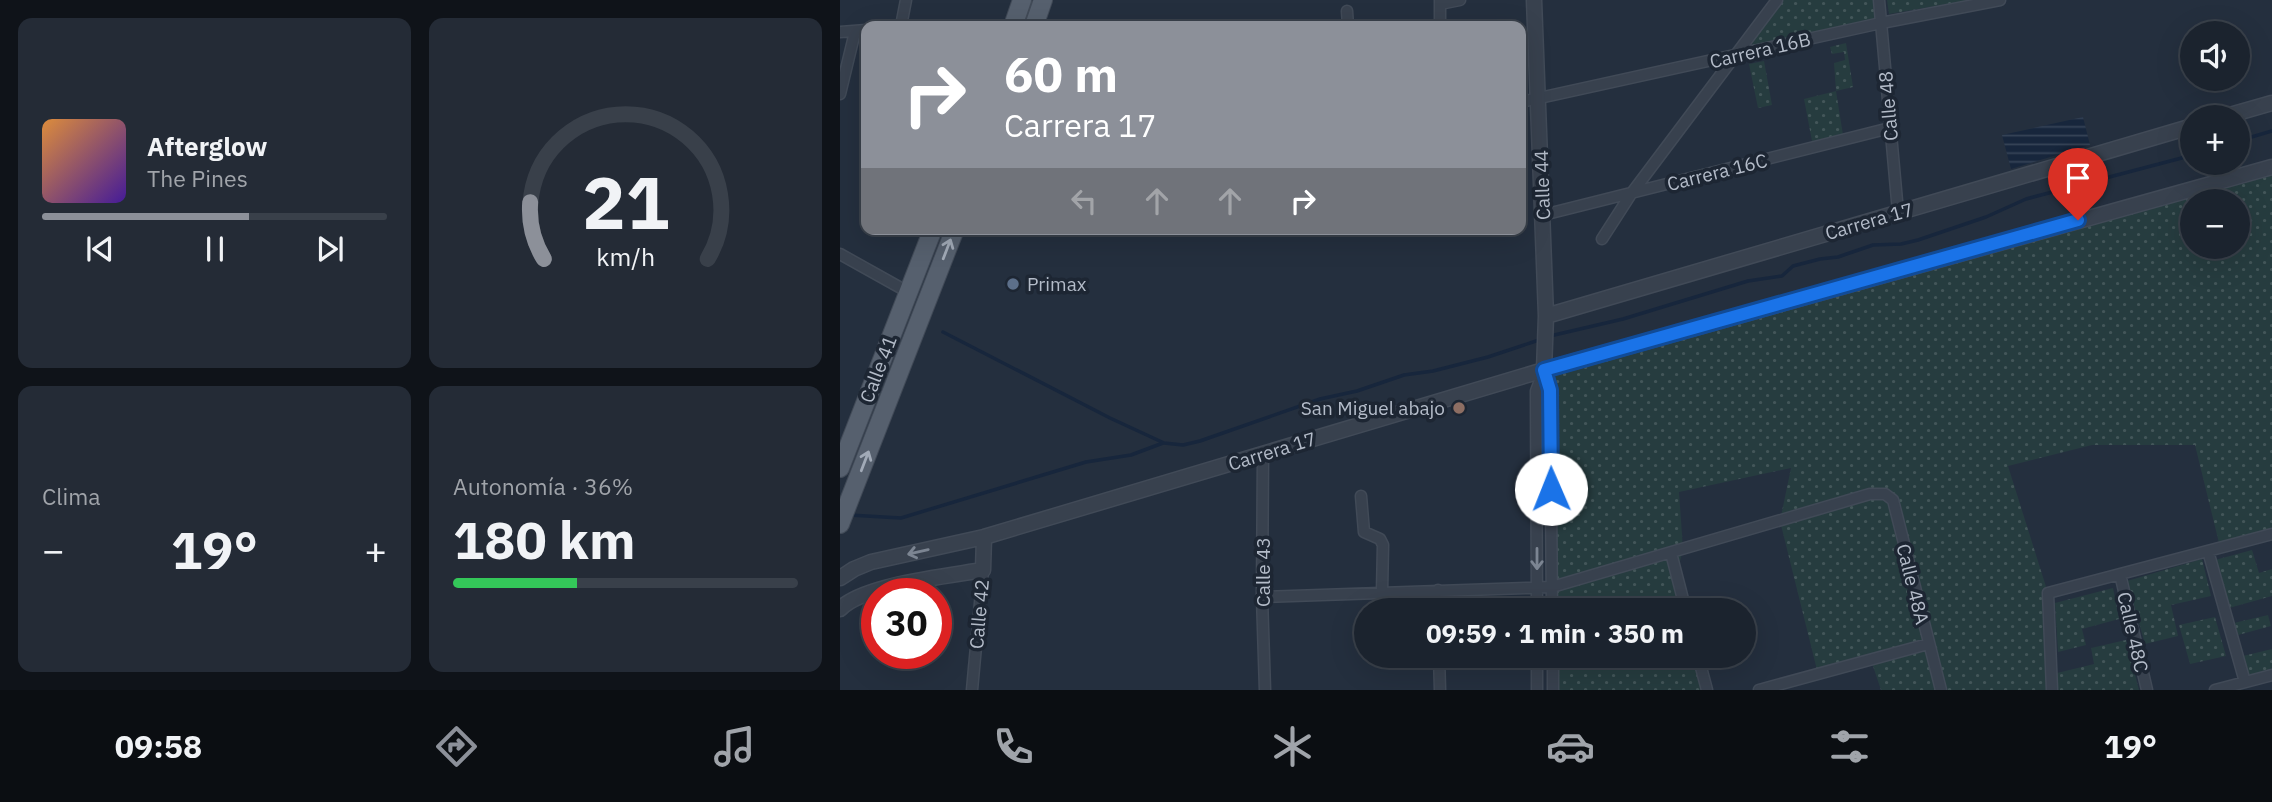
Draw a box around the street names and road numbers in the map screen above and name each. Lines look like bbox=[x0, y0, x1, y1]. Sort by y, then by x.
street label: Carrera 16B bbox=[1707, 27, 1813, 73]
street label: Calle 48 bbox=[1873, 70, 1903, 142]
street label: Carrera 16C bbox=[1664, 148, 1770, 196]
street label: Calle 44 bbox=[1529, 150, 1555, 220]
street label: Carrera 17 bbox=[1822, 197, 1916, 245]
street label: Calle 41 bbox=[854, 332, 902, 406]
street label: Carrera 17 bbox=[1225, 426, 1319, 476]
street label: Calle 43 bbox=[1251, 537, 1275, 607]
street label: Calle 48A bbox=[1891, 541, 1935, 627]
street label: Calle 42 bbox=[964, 578, 994, 650]
street label: Calle 48C bbox=[2112, 589, 2154, 675]

